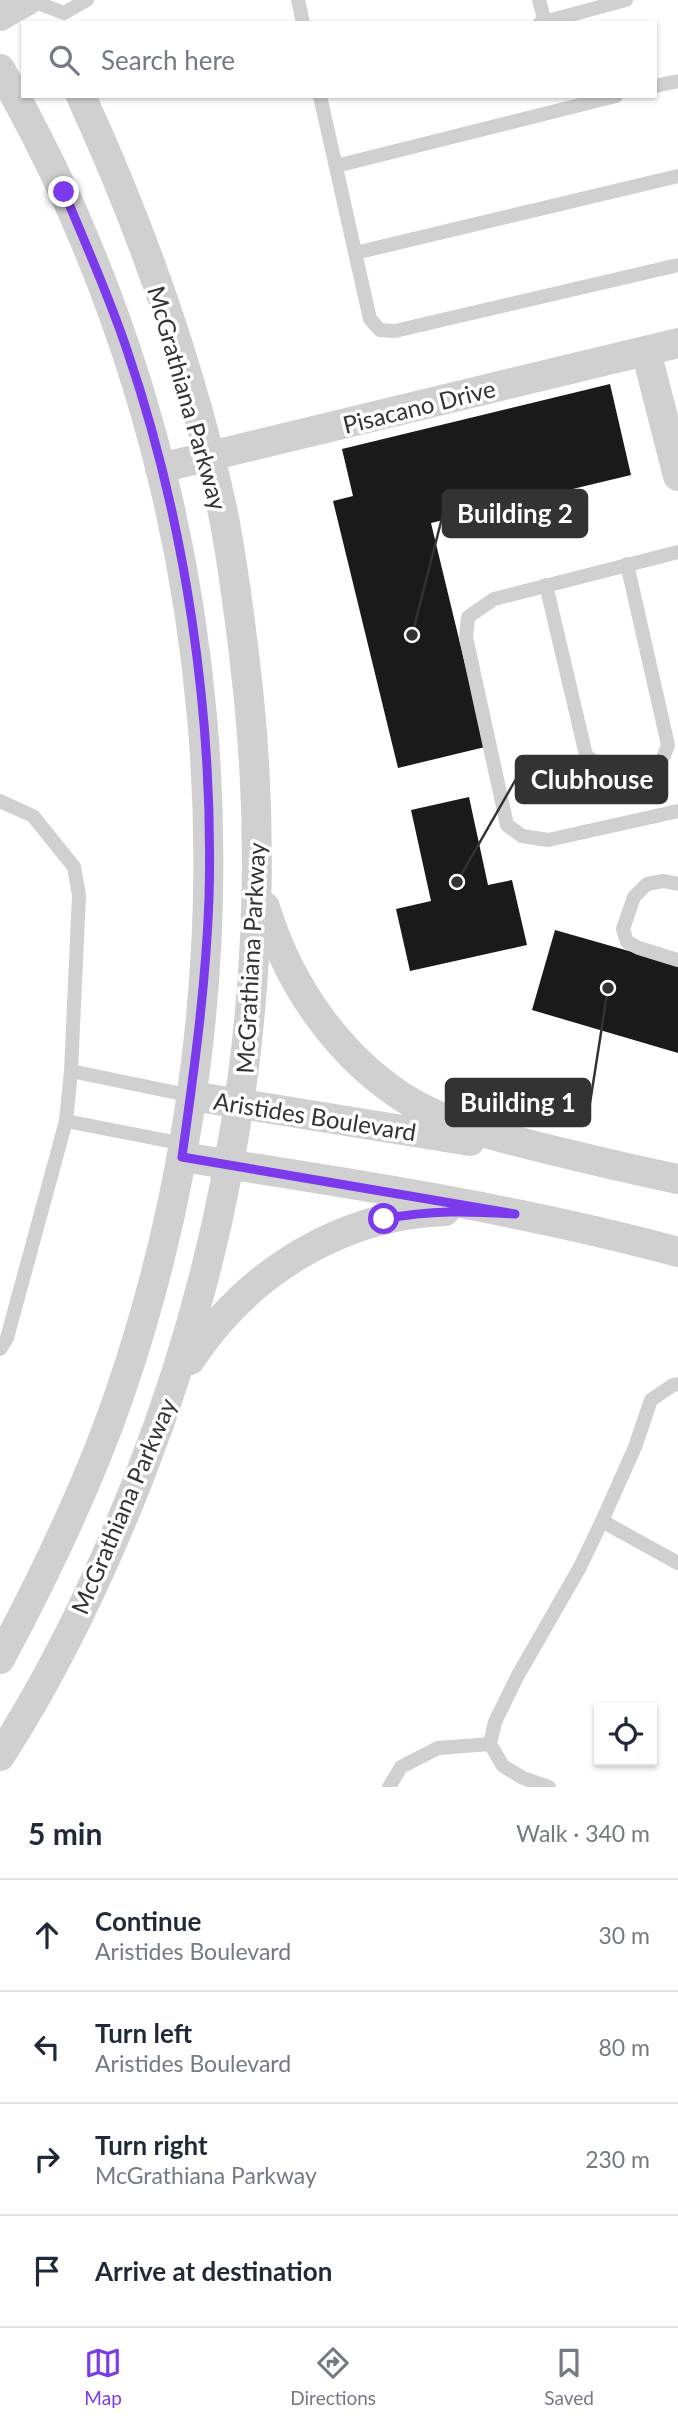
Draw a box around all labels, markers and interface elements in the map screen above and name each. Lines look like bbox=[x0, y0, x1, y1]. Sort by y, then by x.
search box bbox=[21, 21, 657, 98]
icon: search bbox=[45, 41, 83, 79]
text: Search here bbox=[101, 44, 235, 76]
route end bbox=[48, 176, 79, 207]
street label: McGrathiana Parkway bbox=[142, 283, 234, 514]
street label: Pisacano Drive bbox=[340, 373, 498, 439]
callout: Building 2 bbox=[443, 490, 587, 537]
text: Building 2 bbox=[457, 497, 573, 529]
callout: Clubhouse bbox=[516, 756, 667, 803]
text: Clubhouse bbox=[531, 763, 653, 795]
street label: McGrathiana Parkway bbox=[229, 841, 271, 1074]
callout: Building 1 bbox=[446, 1079, 590, 1126]
street label: Aristides Boulevard bbox=[212, 1086, 418, 1146]
text: Building 1 bbox=[460, 1086, 576, 1118]
route start bbox=[368, 1203, 399, 1234]
street label: McGrathiana Parkway bbox=[64, 1393, 182, 1618]
map controls bbox=[594, 1703, 657, 1766]
button: locate bbox=[594, 1703, 657, 1766]
text: 5 min bbox=[28, 1815, 102, 1851]
text: Walk · 340 m bbox=[516, 1819, 650, 1847]
text: Continue bbox=[95, 1905, 201, 1937]
icon: ahead bbox=[28, 1916, 66, 1954]
text: 30 m bbox=[599, 1921, 650, 1949]
text: Aristides Boulevard bbox=[95, 1937, 291, 1965]
text: Turn left bbox=[95, 2017, 192, 2049]
icon: left bbox=[28, 2028, 66, 2066]
text: 80 m bbox=[599, 2033, 650, 2061]
text: Aristides Boulevard bbox=[95, 2049, 291, 2077]
text: Turn right bbox=[95, 2129, 208, 2161]
icon: right bbox=[28, 2140, 66, 2178]
text: 230 m bbox=[585, 2145, 650, 2173]
text: McGrathiana Parkway bbox=[95, 2161, 317, 2189]
icon: arrive bbox=[28, 2252, 66, 2290]
text: Arrive at destination bbox=[95, 2255, 332, 2287]
tab: Map bbox=[84, 2344, 122, 2409]
tab: Directions bbox=[290, 2344, 376, 2409]
tab: Saved bbox=[544, 2344, 594, 2409]

